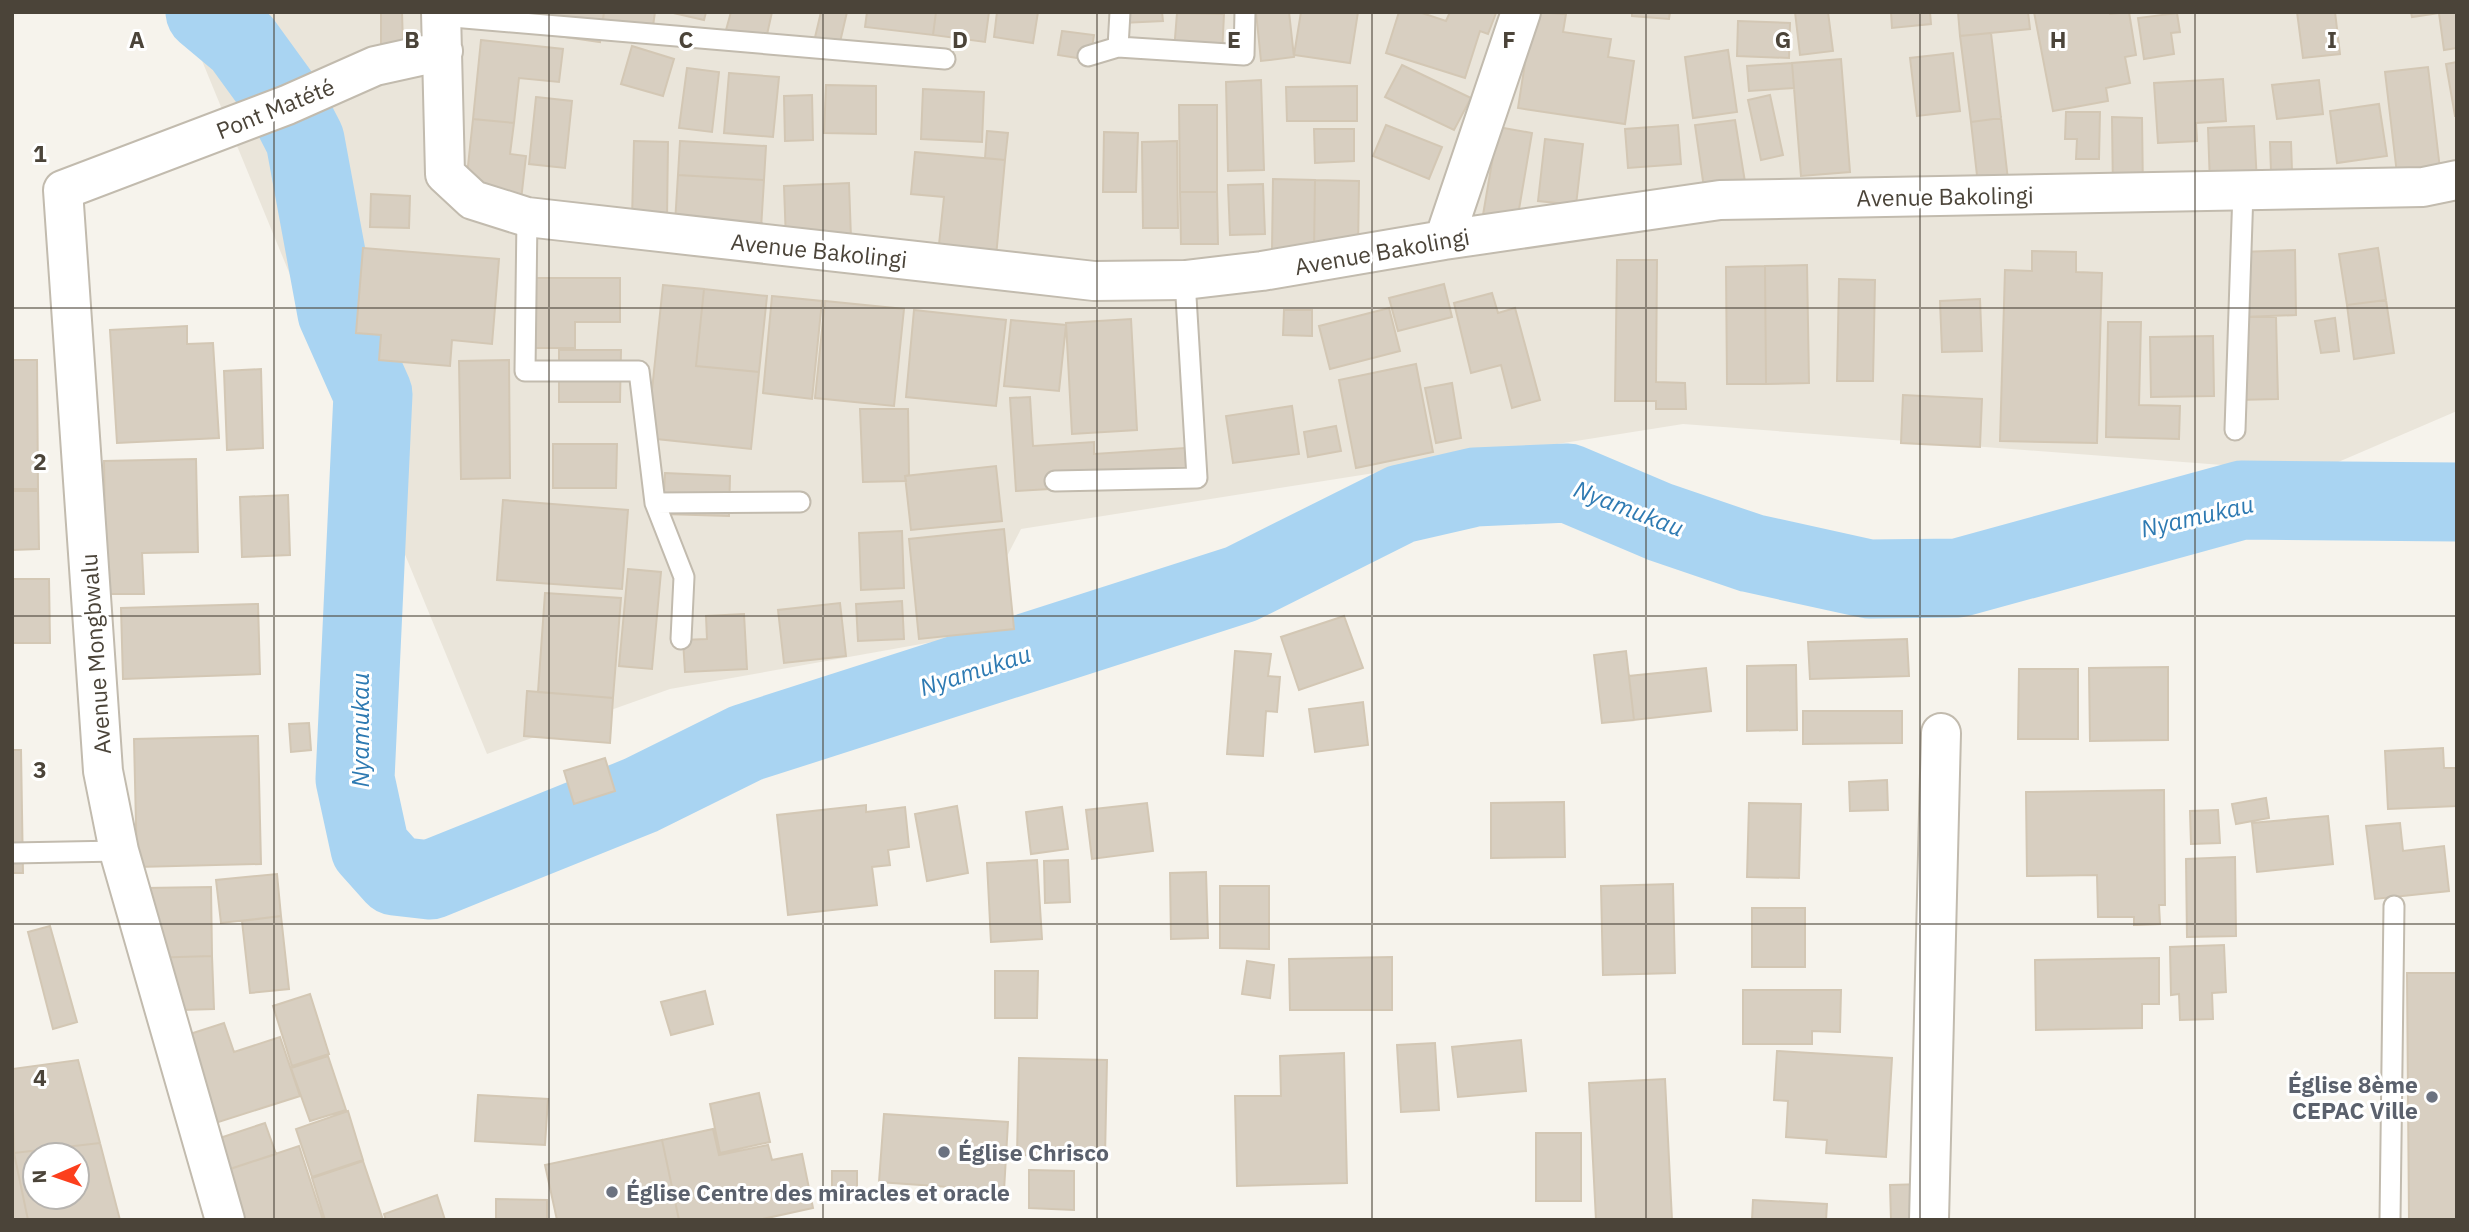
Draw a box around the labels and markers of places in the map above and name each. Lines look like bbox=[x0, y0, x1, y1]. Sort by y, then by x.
place label: Église 8ème CEPAC Ville bbox=[2288, 1069, 2418, 1125]
marker: Église 8ème CEPAC Ville bbox=[2424, 1089, 2440, 1105]
place label: Église Chrisco bbox=[958, 1137, 1109, 1167]
marker: Église Chrisco bbox=[936, 1144, 952, 1160]
place label: Église Centre des miracles et oracle bbox=[626, 1177, 1010, 1207]
marker: Église Centre des miracles et oracle bbox=[604, 1184, 620, 1200]

